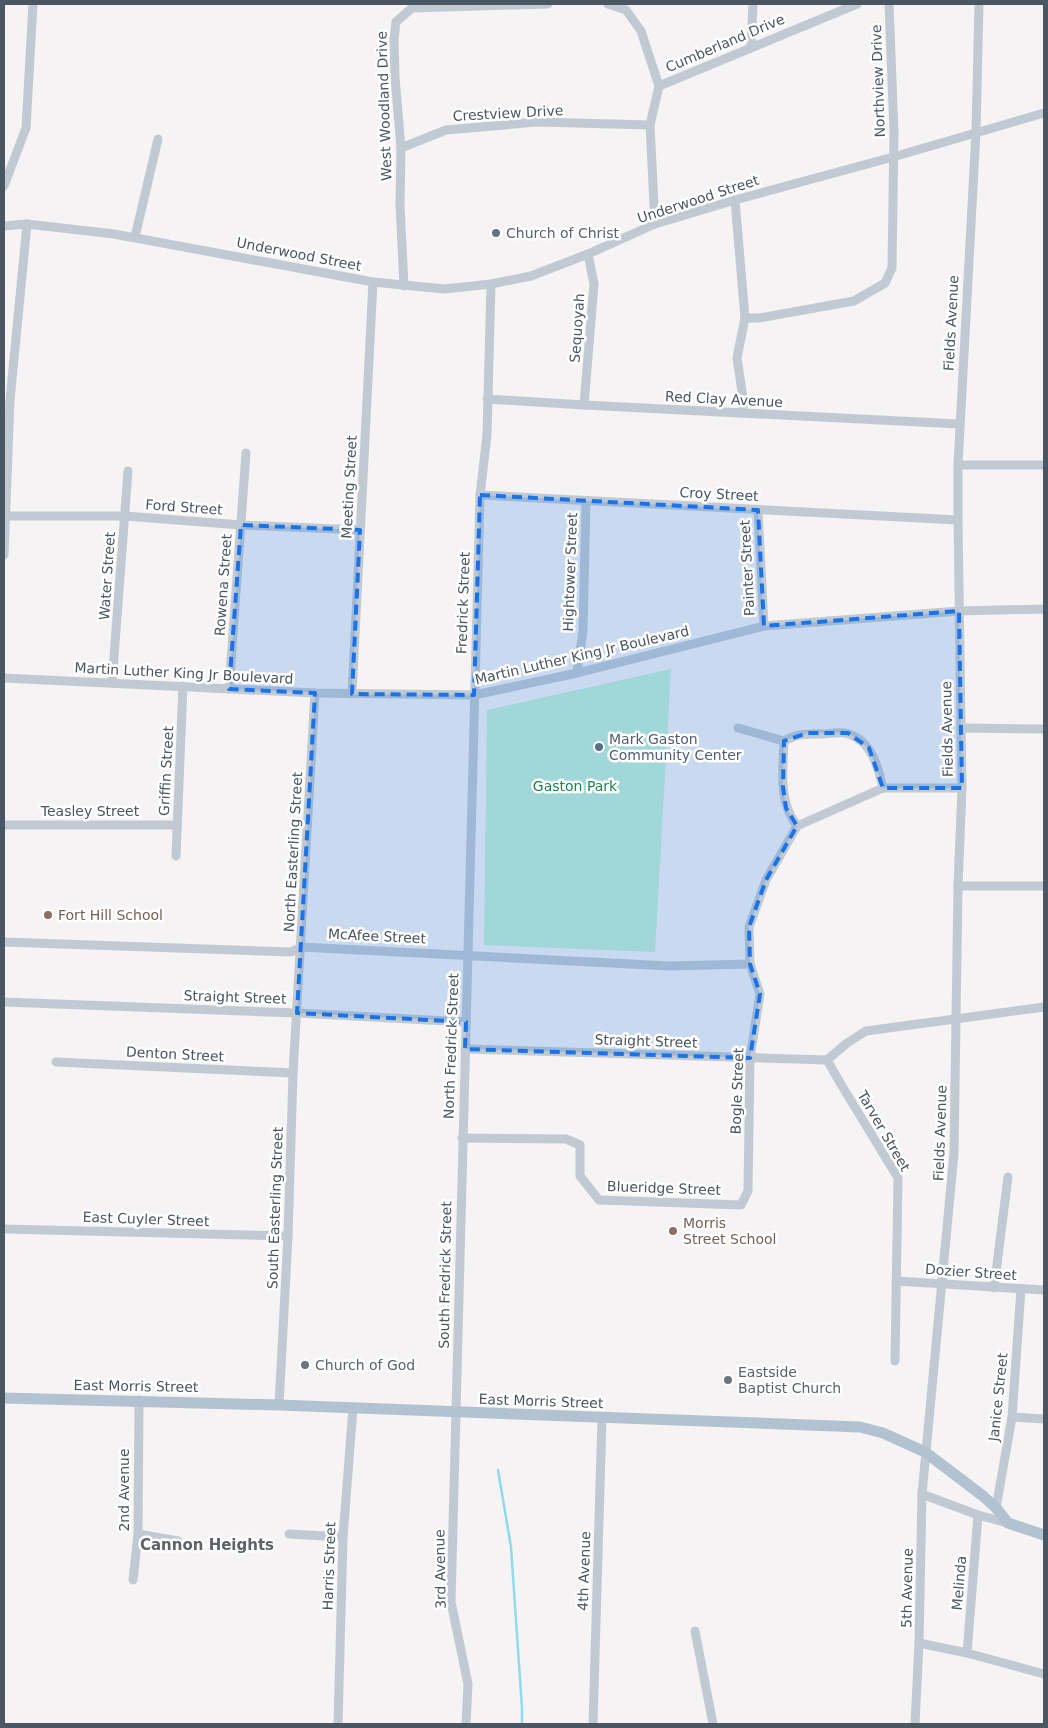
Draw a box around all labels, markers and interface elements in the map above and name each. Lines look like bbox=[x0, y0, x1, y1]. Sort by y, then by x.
street label: Cumberland Drive bbox=[663, 11, 787, 75]
street label: Northview Drive bbox=[868, 24, 888, 138]
street label: West Woodland Drive bbox=[373, 31, 395, 181]
street label: Crestview Drive bbox=[452, 102, 564, 124]
street label: Underwood Street bbox=[635, 172, 761, 226]
place label: Church of Christ bbox=[506, 225, 620, 241]
marker: Church of Christ bbox=[490, 227, 502, 239]
street label: Underwood Street bbox=[235, 234, 363, 274]
street label: Fields Avenue bbox=[940, 275, 962, 371]
street label: Sequoyah bbox=[567, 293, 587, 363]
street label: Red Clay Avenue bbox=[665, 388, 783, 410]
street label: Meeting Street bbox=[338, 434, 360, 539]
street label: Croy Street bbox=[679, 484, 759, 504]
street label: Ford Street bbox=[145, 496, 224, 518]
street label: Hightower Street bbox=[560, 512, 580, 632]
street label: Painter Street bbox=[736, 519, 758, 616]
street label: Water Street bbox=[96, 531, 118, 621]
street label: Rowena Street bbox=[211, 533, 235, 637]
street label: Fredrick Street bbox=[453, 551, 473, 654]
street label: Martin Luther King Jr Boulevard bbox=[473, 623, 691, 687]
street label: Martin Luther King Jr Boulevard bbox=[74, 659, 294, 687]
street label: Fields Avenue bbox=[938, 681, 956, 777]
street label: Griffin Street bbox=[156, 725, 176, 816]
place label: Mark Gaston Community Center bbox=[609, 731, 742, 763]
marker: Mark Gaston Community Center bbox=[593, 741, 605, 753]
street label: North Easterling Street bbox=[281, 771, 305, 933]
park label: Gaston Park bbox=[533, 778, 618, 794]
street label: Teasley Street bbox=[40, 803, 140, 819]
place label: Fort Hill School bbox=[58, 907, 163, 923]
marker: Fort Hill School bbox=[42, 909, 54, 921]
street label: McAfee Street bbox=[328, 925, 427, 947]
street label: North Fredrick Street bbox=[440, 972, 462, 1119]
street label: Straight Street bbox=[183, 987, 287, 1007]
street label: Straight Street bbox=[594, 1031, 698, 1051]
street label: Denton Street bbox=[126, 1043, 225, 1065]
street label: Bogle Street bbox=[727, 1047, 747, 1135]
street label: Fields Avenue bbox=[930, 1085, 950, 1181]
street label: Tarver Street bbox=[854, 1087, 914, 1175]
street label: South Easterling Street bbox=[264, 1126, 286, 1289]
street label: Blueridge Street bbox=[607, 1178, 722, 1198]
street label: South Fredrick Street bbox=[436, 1201, 454, 1349]
street label: East Cuyler Street bbox=[82, 1209, 210, 1229]
place label: Morris Street School bbox=[683, 1215, 776, 1247]
marker: Morris Street School bbox=[667, 1225, 679, 1237]
street label: Dozier Street bbox=[925, 1261, 1018, 1283]
street label: Janice Street bbox=[985, 1352, 1011, 1443]
place label: Church of God bbox=[315, 1357, 415, 1373]
marker: Church of God bbox=[299, 1359, 311, 1371]
place label: Eastside Baptist Church bbox=[738, 1364, 841, 1396]
marker: Eastside Baptist Church bbox=[722, 1374, 734, 1386]
street label: East Morris Street bbox=[73, 1377, 199, 1395]
street label: East Morris Street bbox=[478, 1391, 604, 1411]
street label: 2nd Avenue bbox=[116, 1448, 132, 1532]
street label: Harris Street bbox=[319, 1521, 339, 1611]
street label: 3rd Avenue bbox=[431, 1529, 449, 1609]
street label: 4th Avenue bbox=[575, 1531, 593, 1611]
district label: Cannon Heights bbox=[140, 1536, 274, 1554]
street label: 5th Avenue bbox=[898, 1548, 916, 1628]
street label: Melinda bbox=[949, 1555, 969, 1611]

